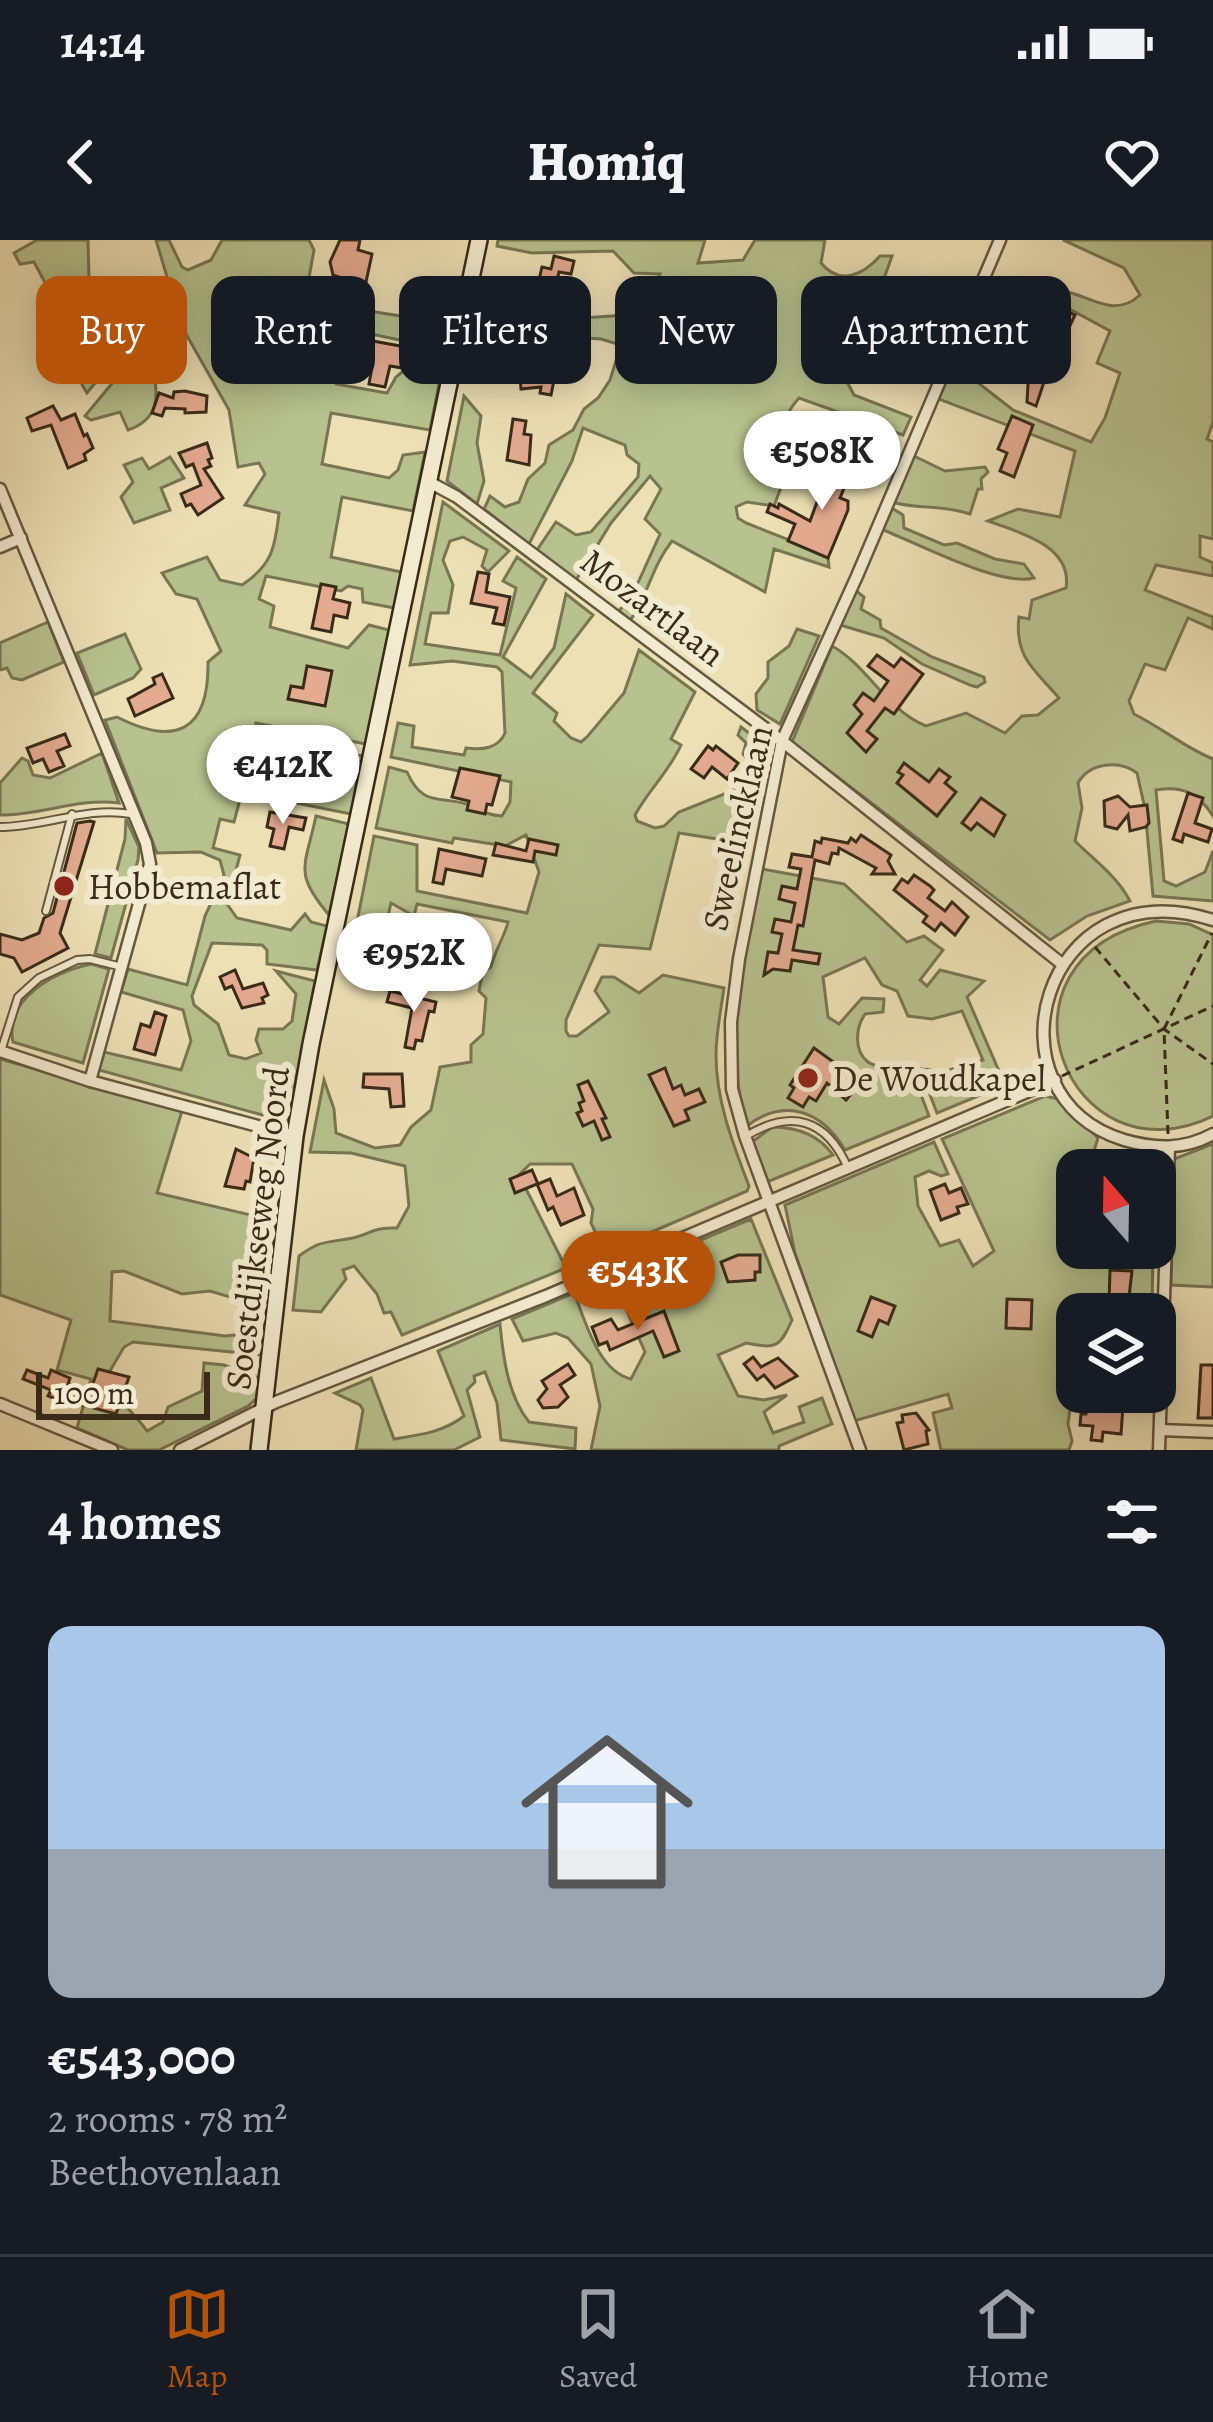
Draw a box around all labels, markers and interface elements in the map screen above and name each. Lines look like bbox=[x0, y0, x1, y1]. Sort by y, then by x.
text: 14:14 bbox=[60, 11, 145, 73]
text: Homiq bbox=[528, 125, 685, 199]
icon: back bbox=[48, 129, 114, 195]
icon: heart bbox=[1099, 129, 1165, 195]
chip: Buy bbox=[36, 276, 187, 384]
chip: Rent bbox=[211, 276, 375, 384]
chip: Filters bbox=[399, 276, 591, 384]
chip: New bbox=[615, 276, 777, 384]
chip: Apartment bbox=[801, 276, 1071, 384]
pin: €508K bbox=[738, 411, 906, 513]
text: €508K bbox=[771, 423, 874, 476]
street label: Mozartlaan bbox=[571, 537, 735, 677]
street label: Sweelincklaan bbox=[690, 721, 784, 935]
pin: €412K bbox=[199, 725, 367, 827]
text: €412K bbox=[233, 737, 333, 790]
place label: Hobbemaflat bbox=[88, 862, 281, 911]
marker: Hobbemaflat bbox=[51, 873, 77, 899]
pin: €952K bbox=[330, 913, 498, 1015]
text: €952K bbox=[363, 925, 465, 978]
place label: De Woudkapel bbox=[832, 1054, 1046, 1103]
street label: Soestdijkseweg Noord bbox=[213, 1063, 301, 1392]
marker: De Woudkapel bbox=[795, 1065, 821, 1091]
north arrow bbox=[1056, 1149, 1176, 1269]
map controls bbox=[1056, 1149, 1176, 1413]
pin: €543K bbox=[554, 1231, 722, 1333]
text: €543K bbox=[588, 1243, 688, 1296]
button: layers bbox=[1056, 1293, 1176, 1413]
scale bar bbox=[36, 1366, 210, 1419]
text: 100 m bbox=[54, 1370, 134, 1415]
text: 4 homes bbox=[48, 1487, 222, 1557]
icon: filters bbox=[1099, 1489, 1165, 1555]
icon: home bbox=[499, 1704, 715, 1920]
text: €543,000 bbox=[48, 2022, 236, 2092]
text: 2 rooms · 78 m² bbox=[48, 2092, 287, 2145]
text: Beethovenlaan bbox=[48, 2145, 281, 2198]
tab: Map bbox=[164, 2281, 230, 2398]
tab: Saved bbox=[559, 2281, 637, 2398]
tab: Home bbox=[966, 2281, 1049, 2398]

